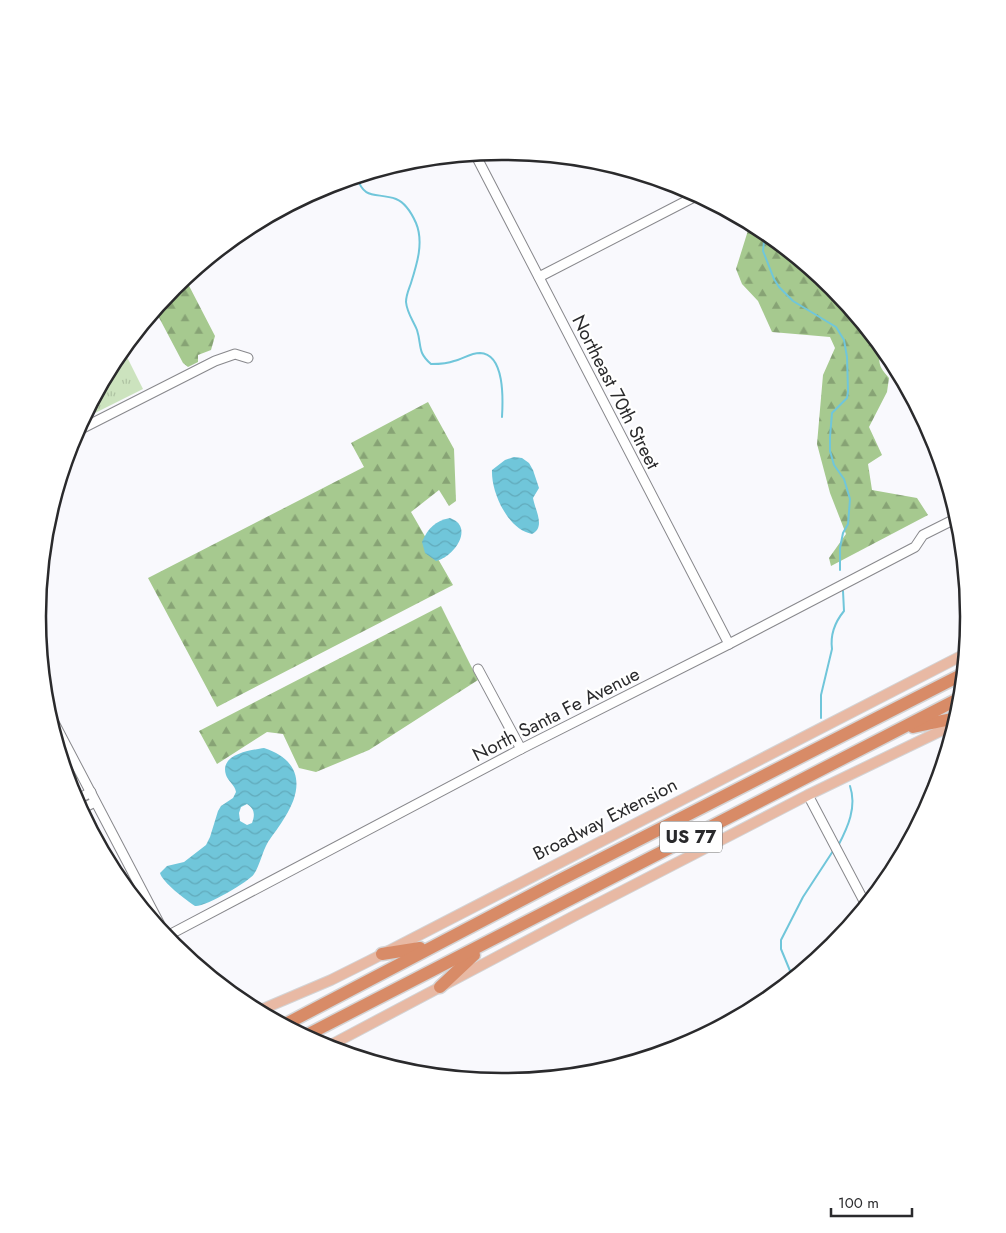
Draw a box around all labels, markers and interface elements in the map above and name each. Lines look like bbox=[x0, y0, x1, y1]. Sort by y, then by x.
street label: Northeast 70th Street bbox=[565, 310, 667, 474]
street label: North Santa Fe Avenue bbox=[468, 660, 644, 768]
street label: Broadway Extension bbox=[528, 771, 682, 867]
road number: US 77 bbox=[660, 822, 722, 852]
scale bar bbox=[831, 1186, 912, 1218]
text: 100 m bbox=[838, 1192, 879, 1214]

